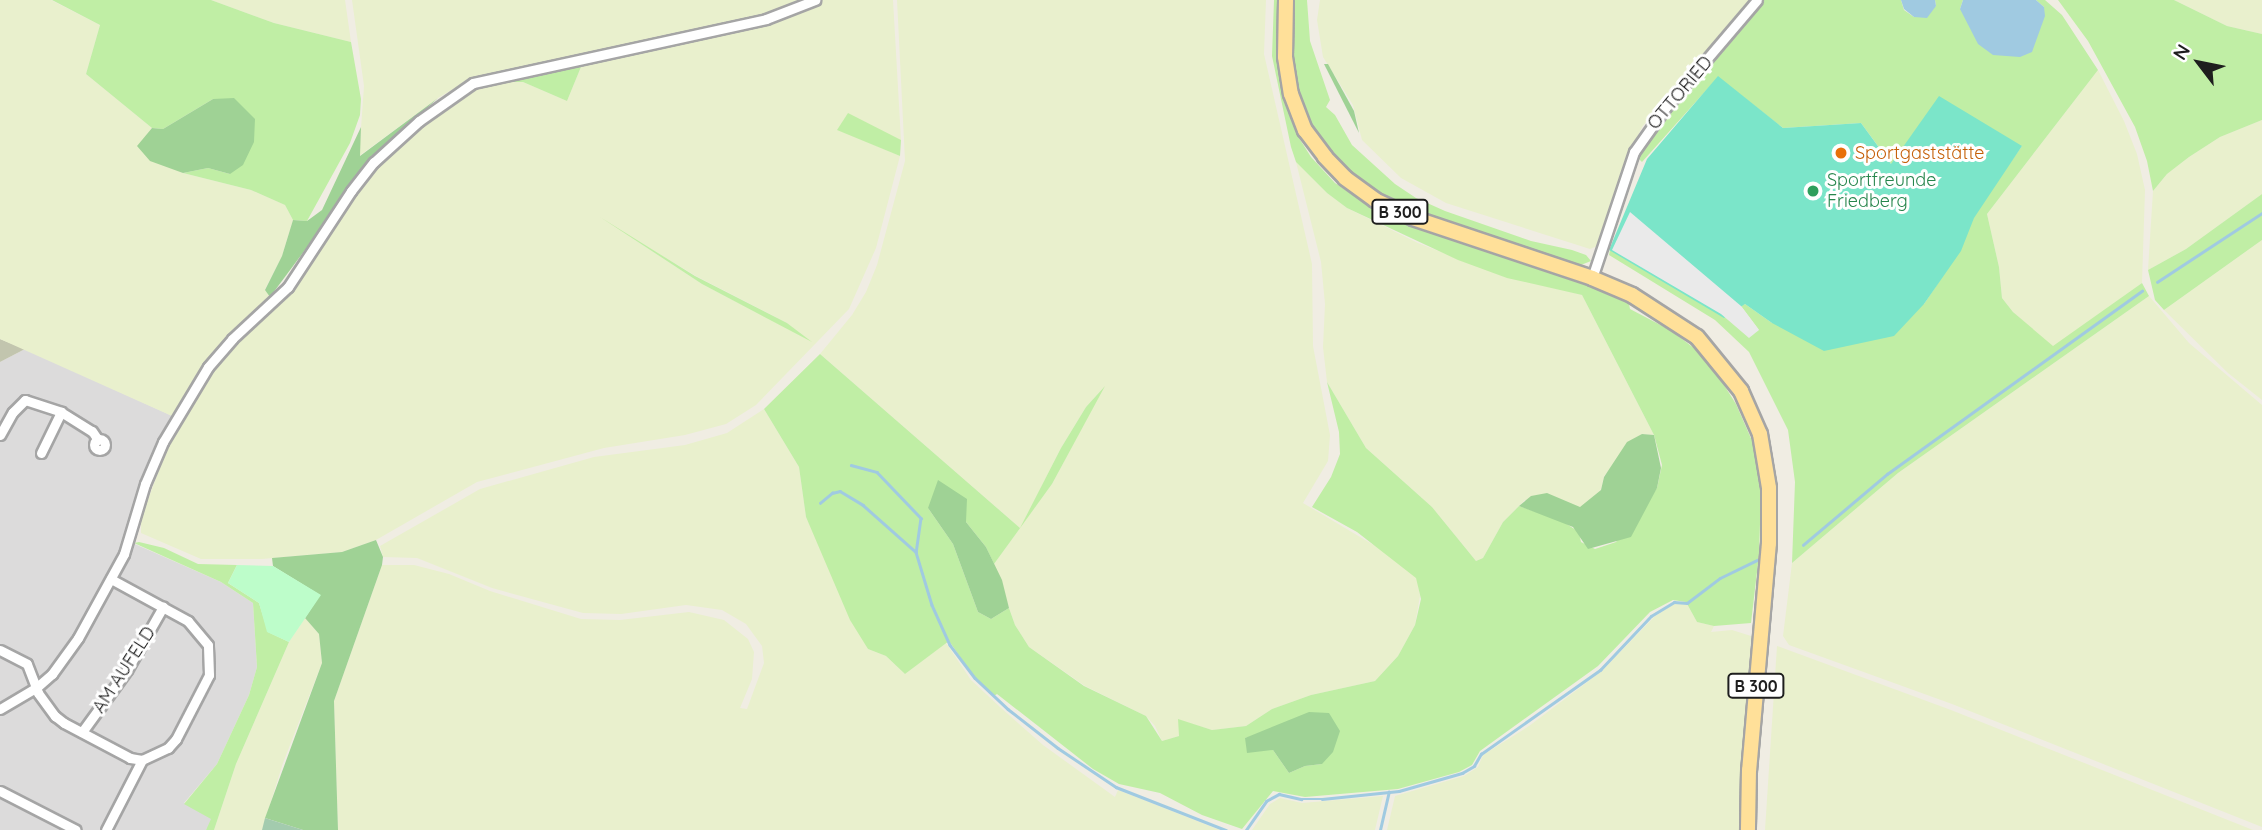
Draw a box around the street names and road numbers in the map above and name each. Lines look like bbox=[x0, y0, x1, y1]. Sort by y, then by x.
street label: OTTORIED bbox=[1643, 52, 1717, 134]
road number: B 300 bbox=[1370, 200, 1430, 224]
street label: AM AUFELD bbox=[88, 623, 160, 717]
road number: B 300 bbox=[1726, 674, 1786, 698]

